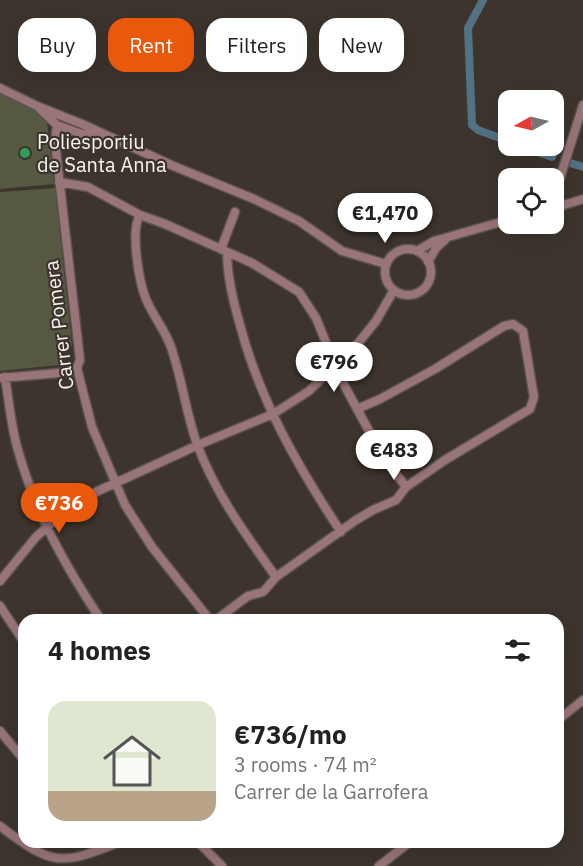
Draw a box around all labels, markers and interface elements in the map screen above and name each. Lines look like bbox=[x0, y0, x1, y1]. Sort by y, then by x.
chip: Buy bbox=[18, 18, 96, 72]
chip: Rent bbox=[108, 18, 194, 72]
chip: Filters bbox=[206, 18, 307, 72]
chip: New bbox=[319, 18, 404, 72]
north arrow bbox=[498, 90, 564, 156]
map controls bbox=[498, 90, 564, 234]
place label: Poliesportiu de Santa Anna bbox=[37, 128, 167, 178]
marker: Poliesportiu de Santa Anna bbox=[18, 146, 32, 160]
button: locate bbox=[498, 168, 564, 234]
pin: €1,470 bbox=[336, 193, 434, 244]
text: €1,470 bbox=[352, 199, 418, 226]
street label: Carrer Pomera bbox=[37, 259, 80, 391]
pin: €796 bbox=[298, 342, 370, 393]
text: €796 bbox=[310, 348, 358, 375]
pin: €483 bbox=[358, 430, 430, 481]
text: €483 bbox=[370, 436, 418, 463]
pin: €736 bbox=[23, 483, 95, 534]
text: €736 bbox=[35, 489, 83, 516]
text: 4 homes bbox=[48, 633, 151, 667]
icon: filters bbox=[501, 634, 534, 667]
text: €736/mo bbox=[234, 717, 347, 751]
icon: home bbox=[96, 725, 168, 797]
text: 3 rooms · 74 m² bbox=[234, 751, 377, 778]
text: Carrer de la Garrofera bbox=[234, 778, 428, 805]

